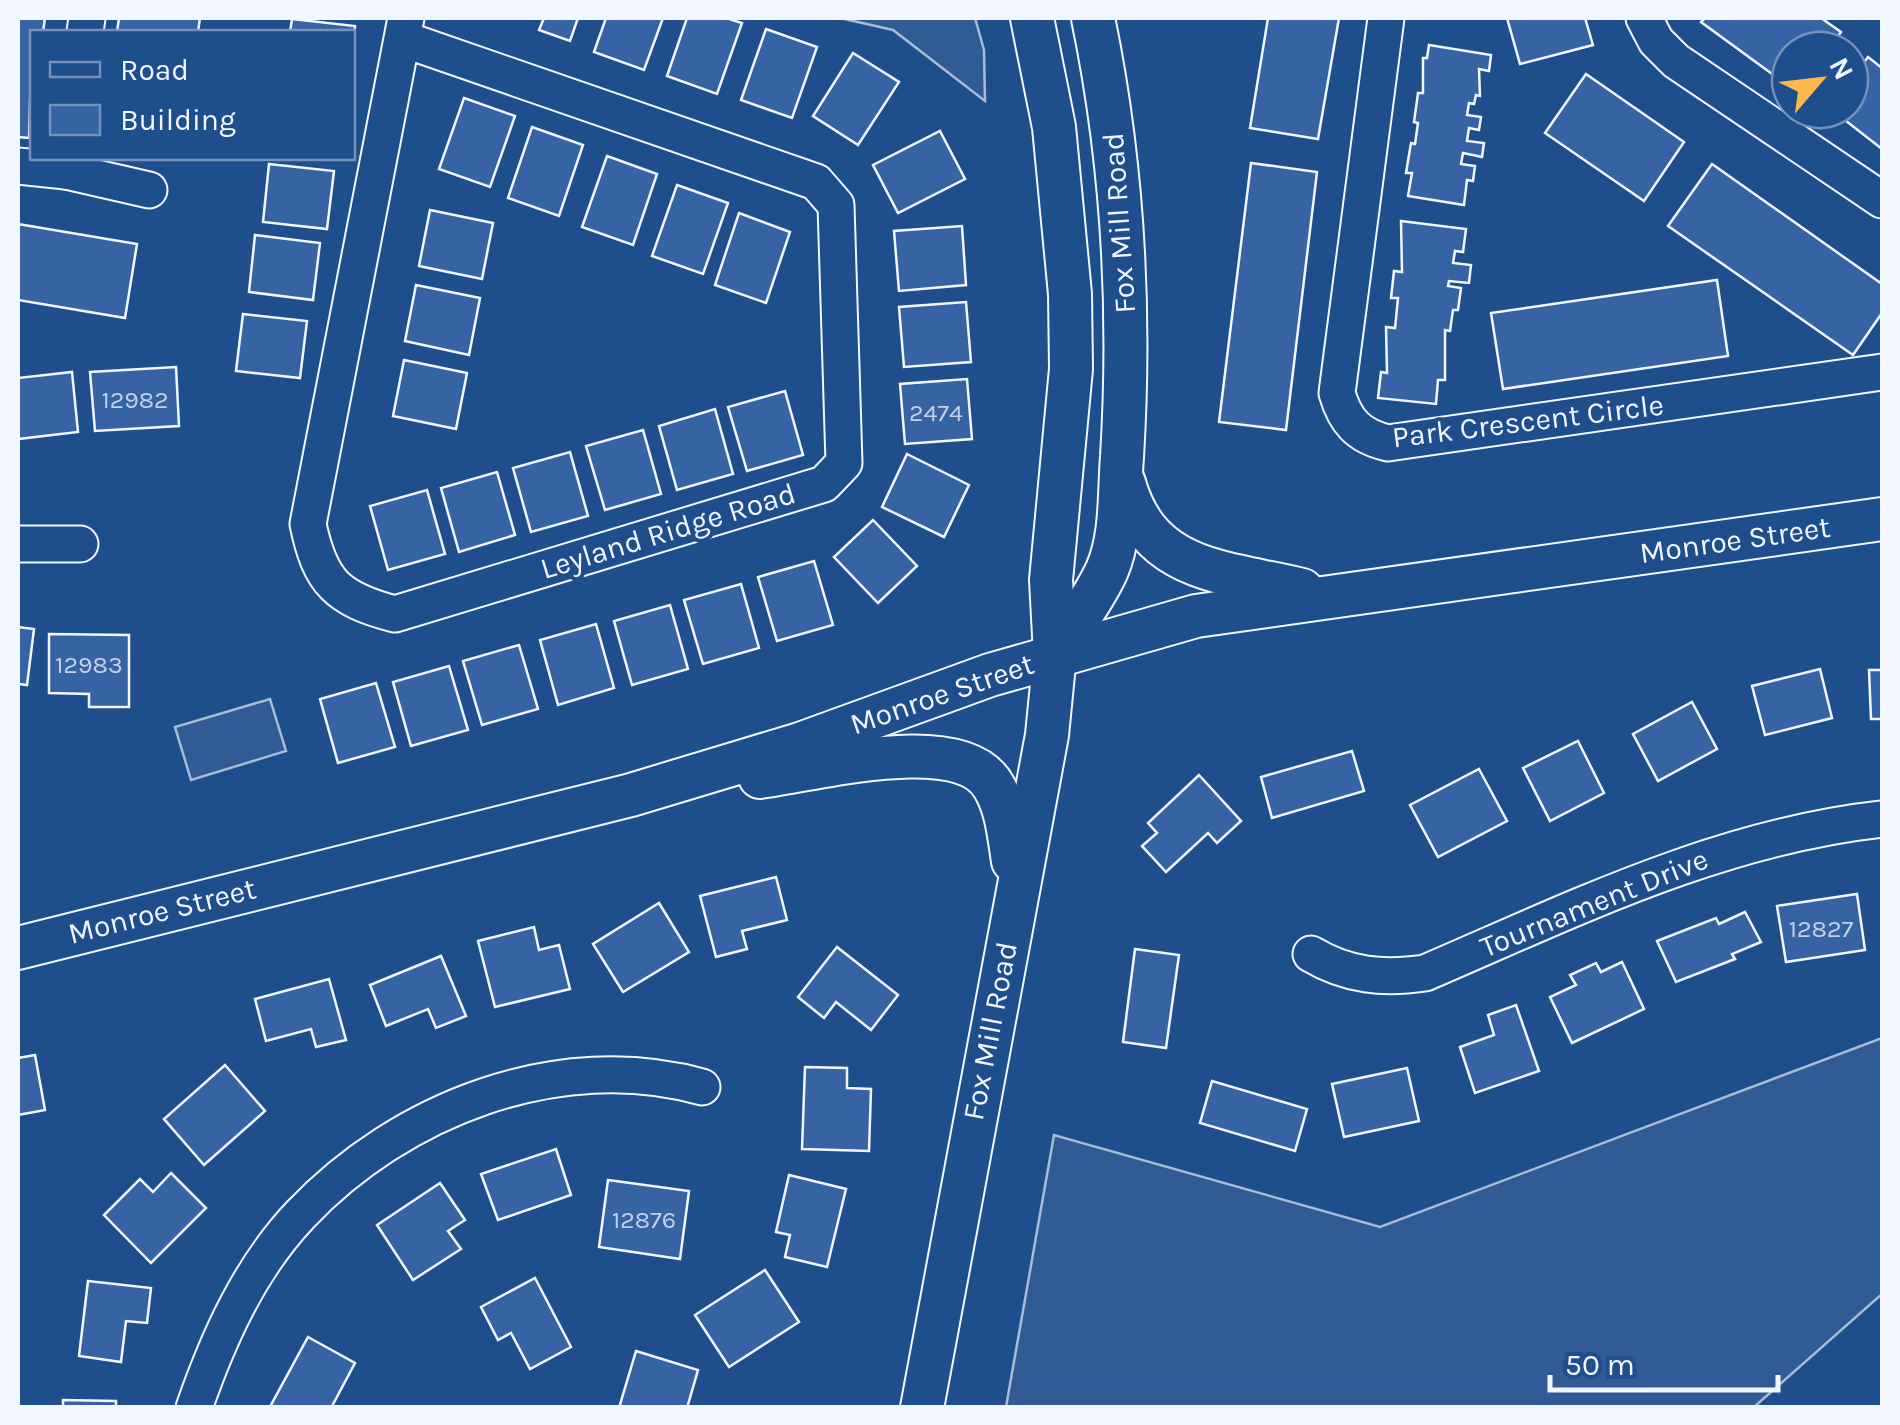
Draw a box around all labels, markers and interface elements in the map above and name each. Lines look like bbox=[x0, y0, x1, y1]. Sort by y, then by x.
legend bbox=[30, 30, 355, 160]
north arrow bbox=[1770, 30, 1870, 130]
text: Road bbox=[120, 52, 189, 88]
text: N bbox=[1822, 52, 1861, 85]
text: Building bbox=[120, 102, 236, 138]
street label: Fox Mill Road bbox=[1095, 131, 1143, 315]
house number: 12982 bbox=[101, 385, 169, 414]
street label: Park Crescent Circle bbox=[1390, 386, 1666, 456]
house number: 2474 bbox=[909, 398, 963, 427]
street label: Leyland Ridge Road bbox=[536, 475, 800, 587]
street label: Monroe Street bbox=[1637, 509, 1833, 571]
street label: Monroe Street bbox=[845, 646, 1039, 742]
house number: 12983 bbox=[55, 650, 123, 679]
street label: Tournament Drive bbox=[1475, 841, 1713, 965]
street label: Monroe Street bbox=[64, 870, 260, 952]
house number: 12827 bbox=[1789, 914, 1853, 943]
street label: Fox Mill Road bbox=[955, 939, 1025, 1123]
house number: 12876 bbox=[612, 1205, 676, 1234]
scale bar bbox=[1550, 1330, 1778, 1392]
text: 50 m bbox=[1565, 1347, 1635, 1383]

